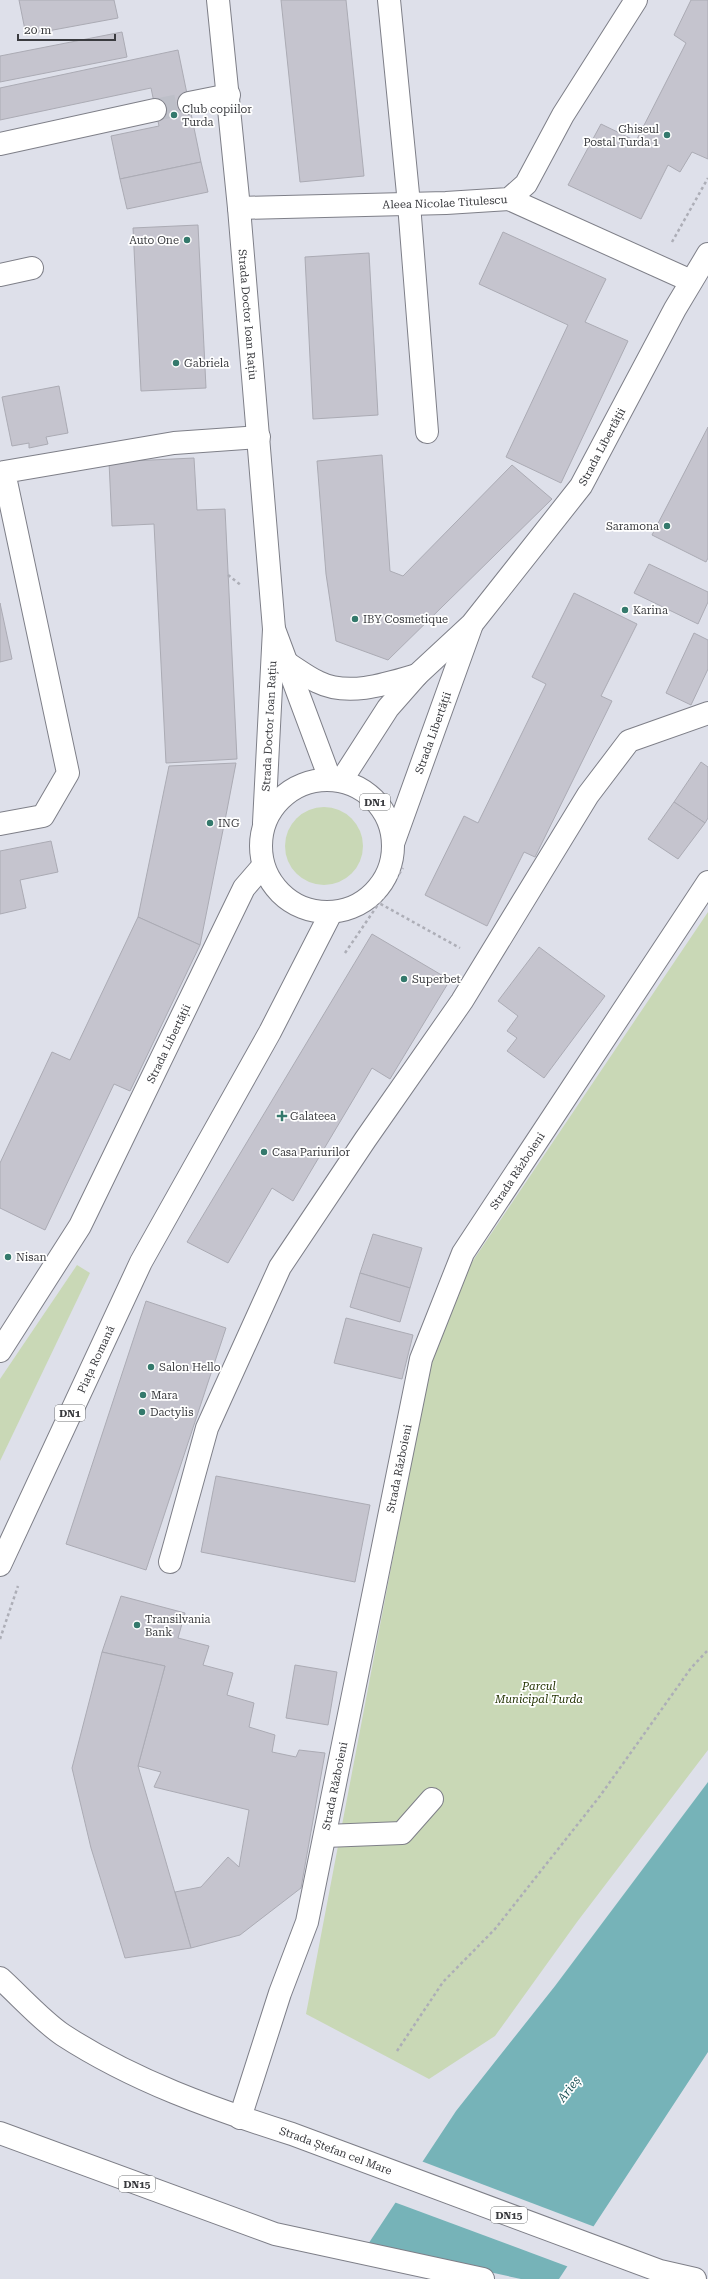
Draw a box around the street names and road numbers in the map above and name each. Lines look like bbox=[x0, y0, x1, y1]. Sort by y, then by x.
street label: Aleea Nicolae Titulescu bbox=[382, 193, 508, 212]
street label: Strada Doctor Ioan Rațiu bbox=[235, 249, 259, 381]
street label: Strada Libertății bbox=[576, 405, 628, 488]
street label: Strada Doctor Ioan Rațiu bbox=[260, 660, 280, 792]
street label: Strada Libertății bbox=[413, 690, 454, 776]
road number: DN1 bbox=[360, 794, 390, 810]
street label: Strada Libertății bbox=[144, 1002, 194, 1086]
street label: Strada Războieni bbox=[487, 1130, 548, 1212]
street label: Piața Romană bbox=[75, 1324, 117, 1395]
road number: DN1 bbox=[55, 1405, 85, 1421]
street label: Strada Războieni bbox=[384, 1423, 415, 1514]
street label: Strada Războieni bbox=[320, 1740, 350, 1831]
street label: Strada Ștefan cel Mare bbox=[278, 2124, 394, 2178]
road number: DN15 bbox=[119, 2176, 155, 2192]
road number: DN15 bbox=[491, 2207, 527, 2223]

